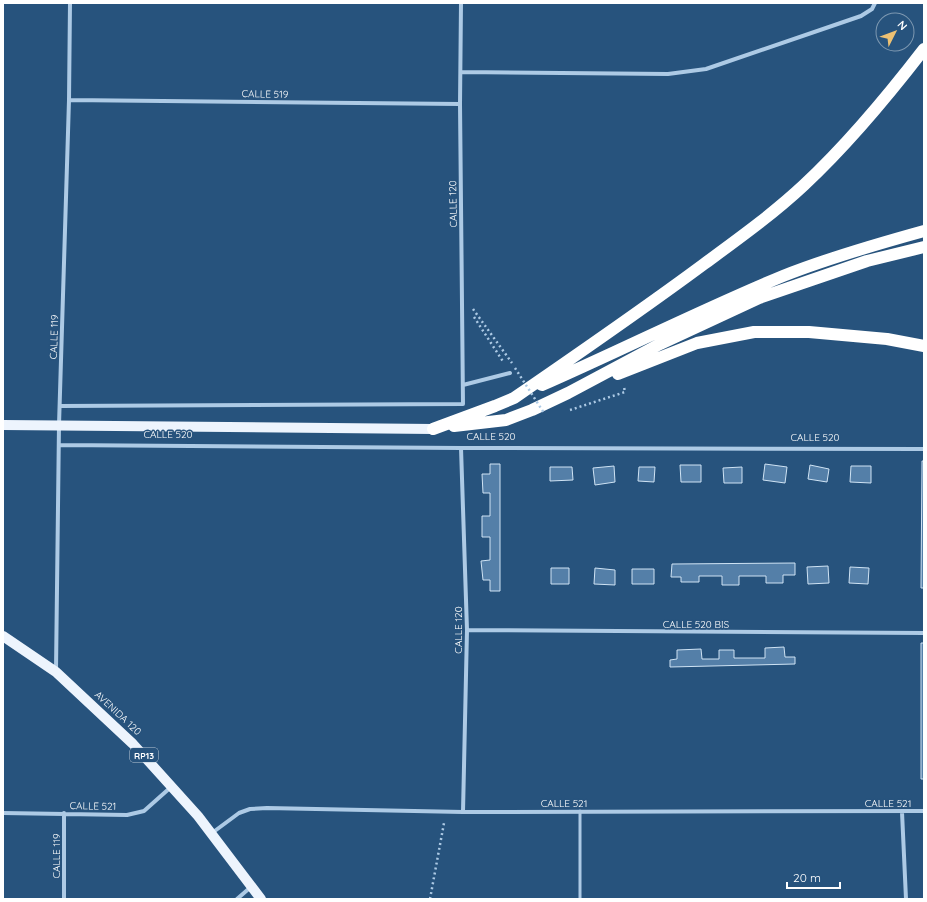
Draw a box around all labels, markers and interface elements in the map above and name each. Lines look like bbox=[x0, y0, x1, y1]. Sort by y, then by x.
north arrow bbox=[875, 12, 915, 52]
text: N bbox=[895, 18, 910, 33]
street label: CALLE 519 bbox=[241, 87, 289, 101]
street label: CALLE 120 bbox=[446, 180, 460, 228]
street label: CALLE 119 bbox=[47, 314, 61, 360]
street label: CALLE 520 bbox=[144, 428, 193, 441]
street label: CALLE 520 bbox=[467, 430, 516, 443]
street label: CALLE 520 bbox=[791, 431, 840, 444]
street label: CALLE 120 bbox=[452, 606, 465, 654]
street label: CALLE 520 BIS bbox=[663, 618, 730, 631]
street label: AVENIDA 120 bbox=[92, 688, 144, 738]
road number: RP13 bbox=[130, 748, 158, 762]
street label: CALLE 521 bbox=[541, 797, 587, 810]
street label: CALLE 521 bbox=[865, 797, 911, 810]
street label: CALLE 521 bbox=[70, 799, 116, 813]
street label: CALLE 119 bbox=[50, 833, 63, 879]
scale bar bbox=[787, 864, 840, 890]
text: 20 m bbox=[793, 870, 821, 885]

